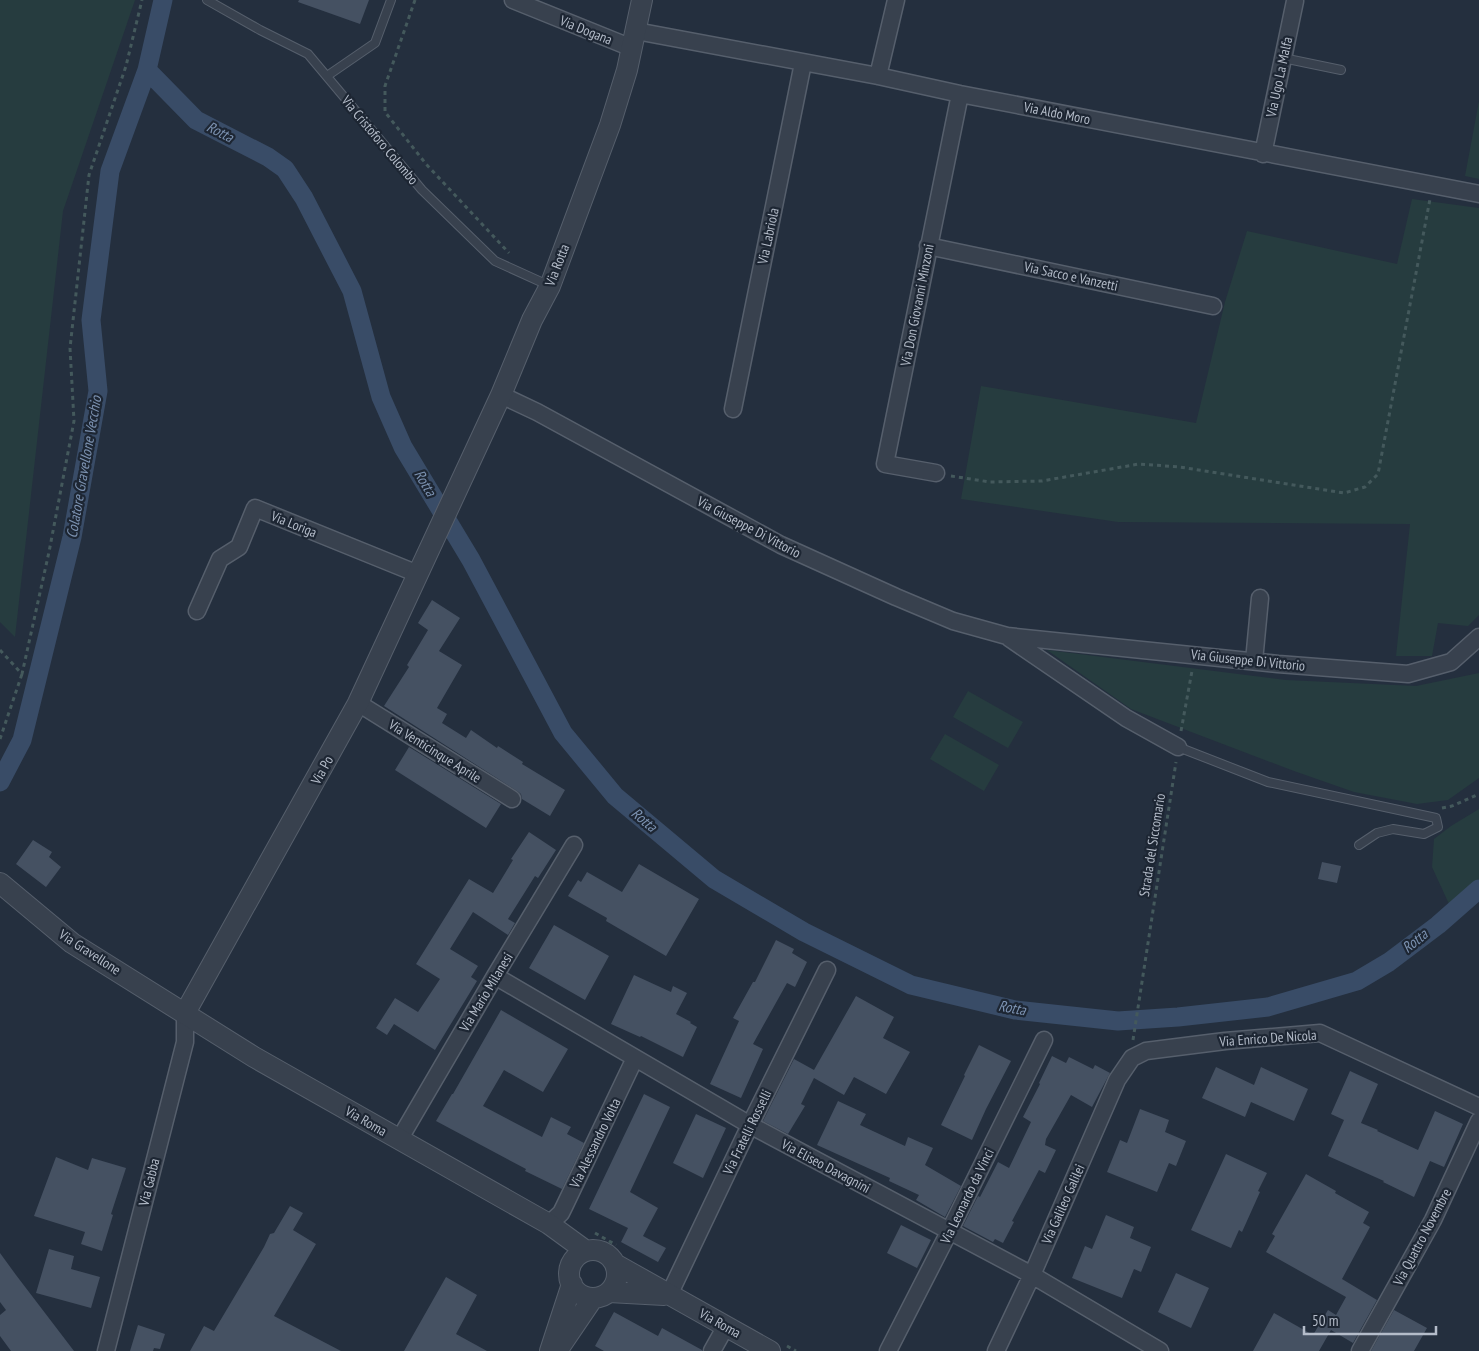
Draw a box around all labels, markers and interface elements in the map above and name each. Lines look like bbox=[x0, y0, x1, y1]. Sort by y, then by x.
street label: Via Dogana bbox=[556, 11, 615, 49]
street label: Via Ugo La Malfa bbox=[1262, 35, 1296, 120]
street label: Via Cristoforo Colombo bbox=[337, 91, 422, 188]
street label: Via Aldo Moro bbox=[1021, 98, 1092, 128]
water label: Rotta bbox=[204, 117, 238, 147]
street label: Via Labriola bbox=[753, 206, 783, 267]
street label: Via Rotta bbox=[540, 241, 573, 290]
street label: Via Don Giovanni Minzoni bbox=[896, 242, 938, 369]
street label: Via Sacco e Vanzetti bbox=[1021, 257, 1120, 295]
water label: Colatore Gravellone Vecchio bbox=[62, 393, 106, 539]
water label: Rotta bbox=[410, 466, 441, 500]
street label: Via Giuseppe Di Vittorio bbox=[693, 492, 804, 562]
street label: Via Loriga bbox=[268, 506, 320, 541]
street label: Via Giuseppe Di Vittorio bbox=[1189, 645, 1306, 675]
street label: Via Venticinque Aprile bbox=[385, 715, 485, 787]
street label: Via Po bbox=[306, 752, 337, 788]
street label: Strada del Siccomario bbox=[1135, 792, 1169, 898]
water label: Rotta bbox=[628, 804, 662, 836]
water label: Rotta bbox=[1398, 924, 1432, 957]
street label: Via Gravellone bbox=[55, 925, 124, 979]
street label: Via Mario Milanesi bbox=[455, 949, 517, 1036]
water label: Rotta bbox=[997, 996, 1028, 1019]
street label: Via Enrico De Nicola bbox=[1218, 1026, 1317, 1050]
street label: Via Fratelli Rosselli bbox=[718, 1087, 775, 1178]
street label: Via Alessandro Volta bbox=[565, 1095, 625, 1192]
street label: Via Roma bbox=[341, 1101, 390, 1140]
street label: Via Eliseo Davagnini bbox=[778, 1135, 874, 1197]
street label: Via Leonardo da Vinci bbox=[936, 1145, 998, 1247]
street label: Via Gabba bbox=[134, 1156, 164, 1209]
street label: Via Galileo Galilei bbox=[1037, 1161, 1089, 1248]
street label: Via Quattro Novembre bbox=[1388, 1185, 1455, 1290]
street label: Via Roma bbox=[695, 1304, 744, 1342]
scale bar bbox=[1304, 1304, 1436, 1336]
text: 50 m bbox=[1312, 1311, 1338, 1330]

